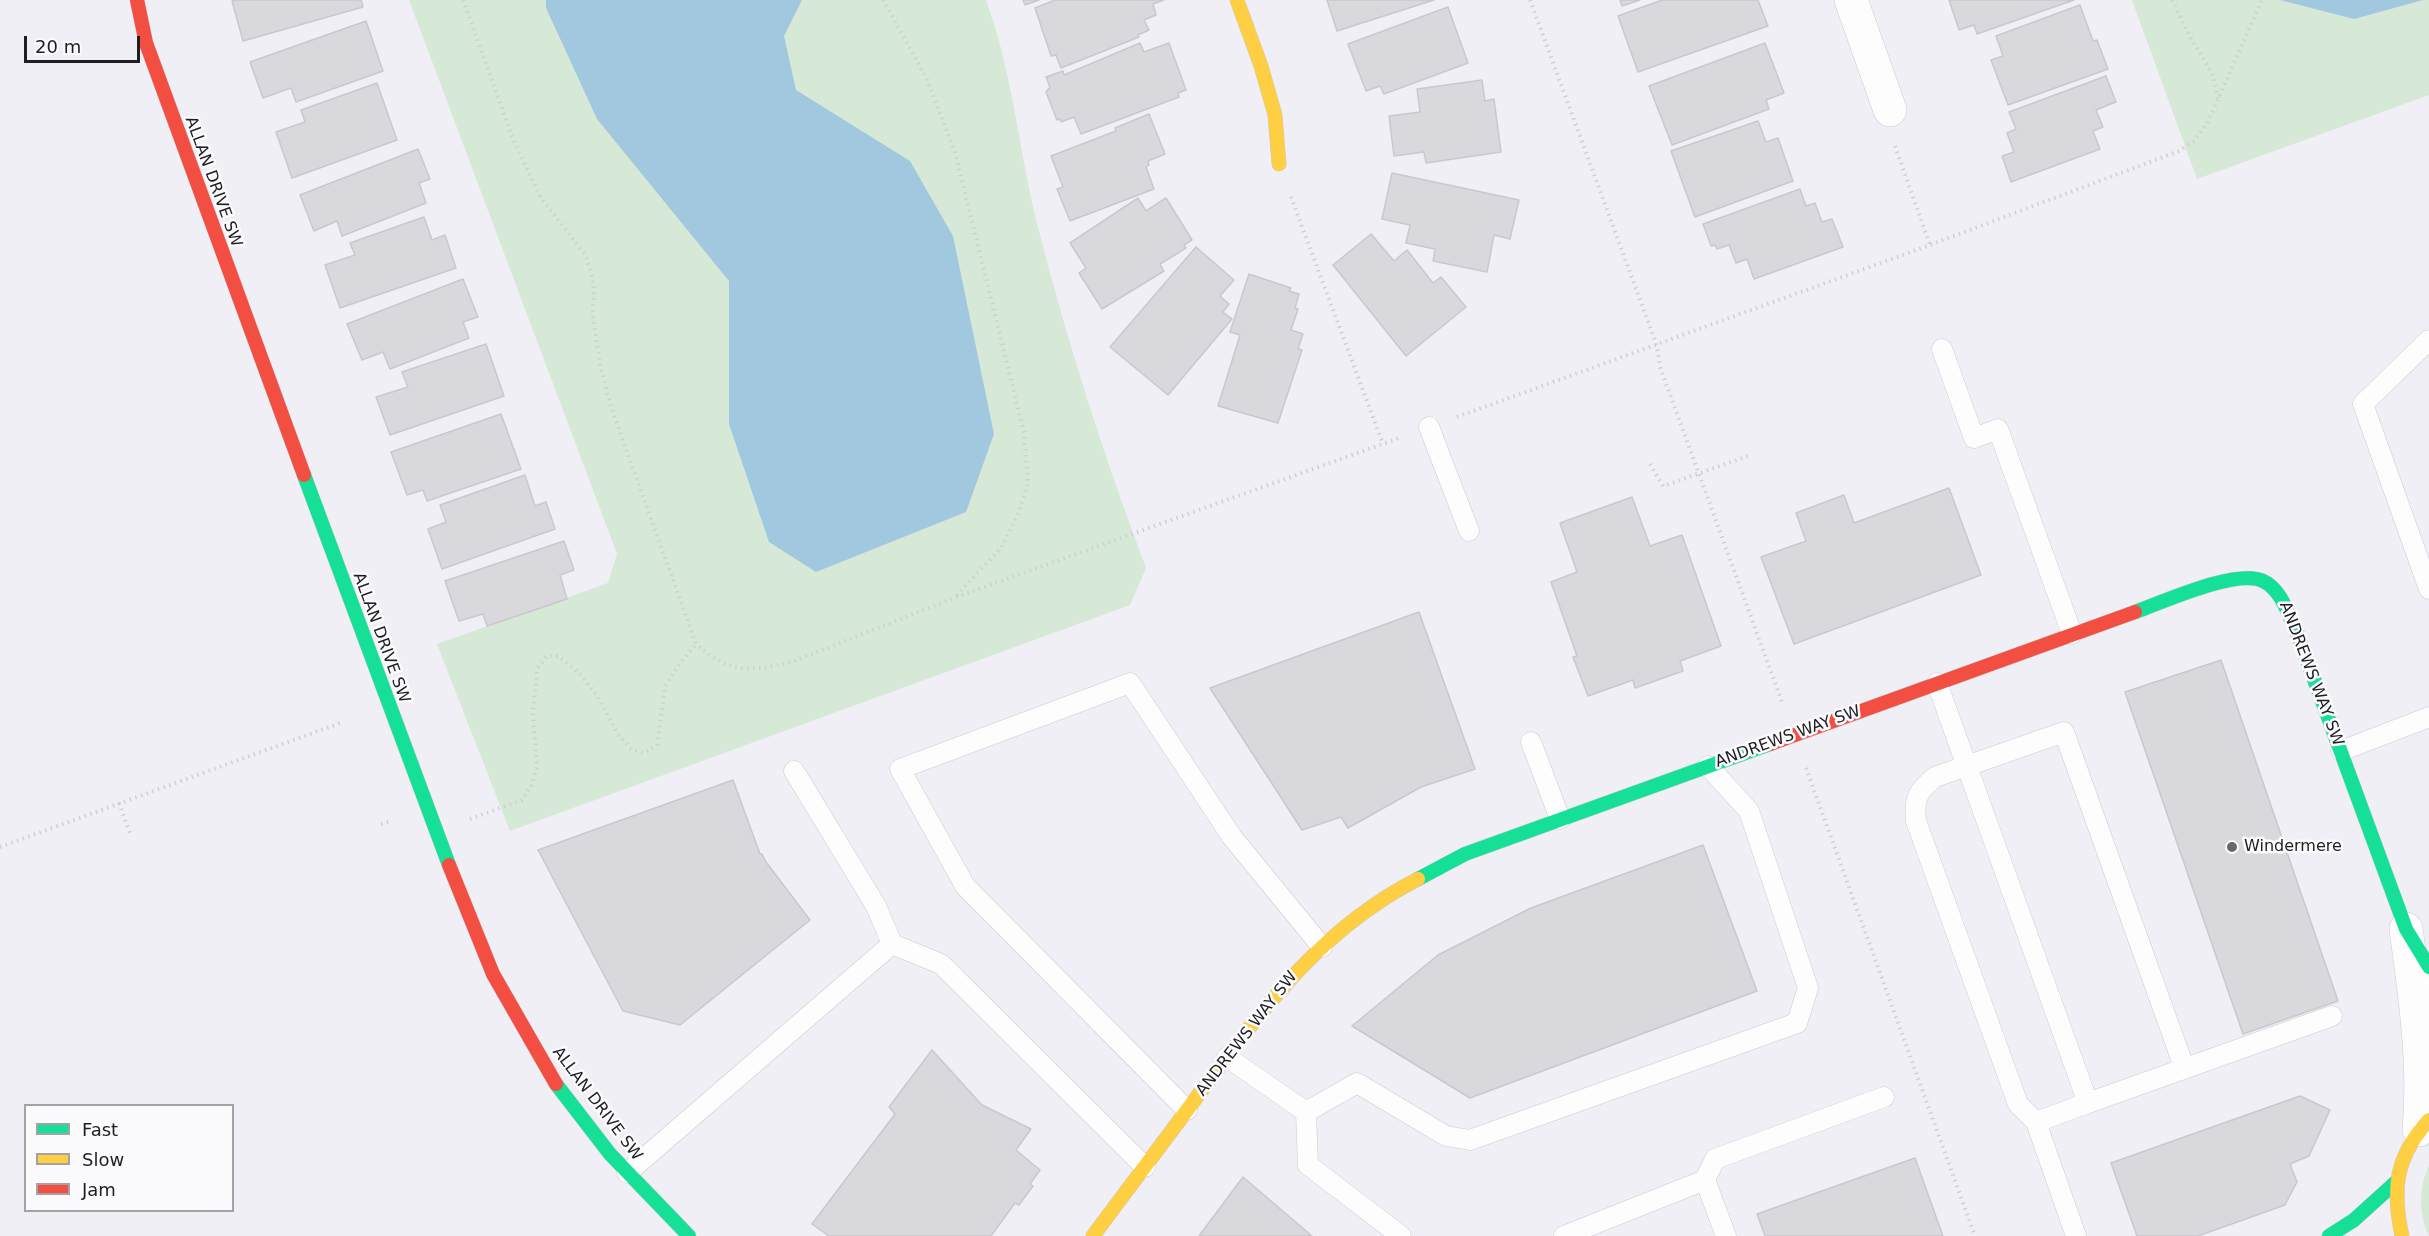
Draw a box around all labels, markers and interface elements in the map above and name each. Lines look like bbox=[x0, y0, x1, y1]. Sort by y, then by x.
scale bar bbox=[27, 24, 142, 62]
text: 20 m bbox=[35, 36, 81, 57]
street label: ALLAN DRIVE SW bbox=[180, 114, 246, 250]
street label: ALLAN DRIVE SW bbox=[348, 570, 414, 706]
street label: ANDREWS WAY SW bbox=[2275, 599, 2347, 749]
street label: ANDREWS WAY SW bbox=[1713, 702, 1863, 772]
place label: Windermere bbox=[2244, 837, 2342, 857]
marker: Windermere bbox=[2225, 840, 2239, 854]
street label: ANDREWS WAY SW bbox=[1192, 968, 1302, 1100]
street label: ALLAN DRIVE SW bbox=[548, 1043, 646, 1165]
legend bbox=[24, 1104, 234, 1212]
text: Fast bbox=[82, 1119, 118, 1140]
text: Slow bbox=[82, 1149, 124, 1170]
text: Jam bbox=[82, 1179, 116, 1200]

